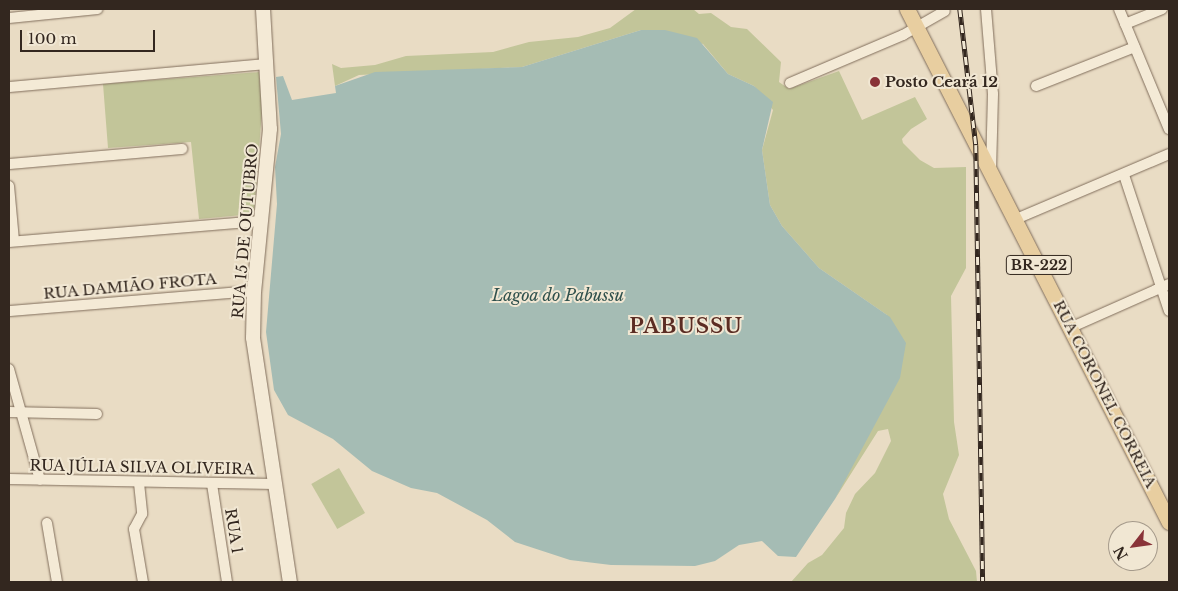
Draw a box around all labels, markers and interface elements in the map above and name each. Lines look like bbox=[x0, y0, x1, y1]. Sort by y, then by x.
scale bar bbox=[22, 20, 158, 52]
text: 100 m bbox=[28, 29, 77, 48]
place label: Posto Ceará 12 bbox=[885, 73, 998, 91]
marker: Posto Ceará 12 bbox=[869, 76, 881, 88]
street label: RUA 15 DE OUTUBRO bbox=[228, 142, 262, 320]
road number: BR-222 bbox=[1005, 254, 1073, 276]
street label: RUA DAMIÃO FROTA bbox=[42, 269, 218, 303]
water label: Lagoa do Pabussu bbox=[492, 285, 624, 305]
street label: RUA CORONEL CORREIA bbox=[1049, 297, 1161, 491]
district label: PABUSSU bbox=[628, 314, 744, 338]
street label: RUA JÚLIA SILVA OLIVEIRA bbox=[28, 456, 256, 478]
street label: RUA 1 bbox=[221, 507, 247, 555]
north arrow bbox=[1108, 521, 1158, 571]
text: N bbox=[1110, 543, 1132, 563]

